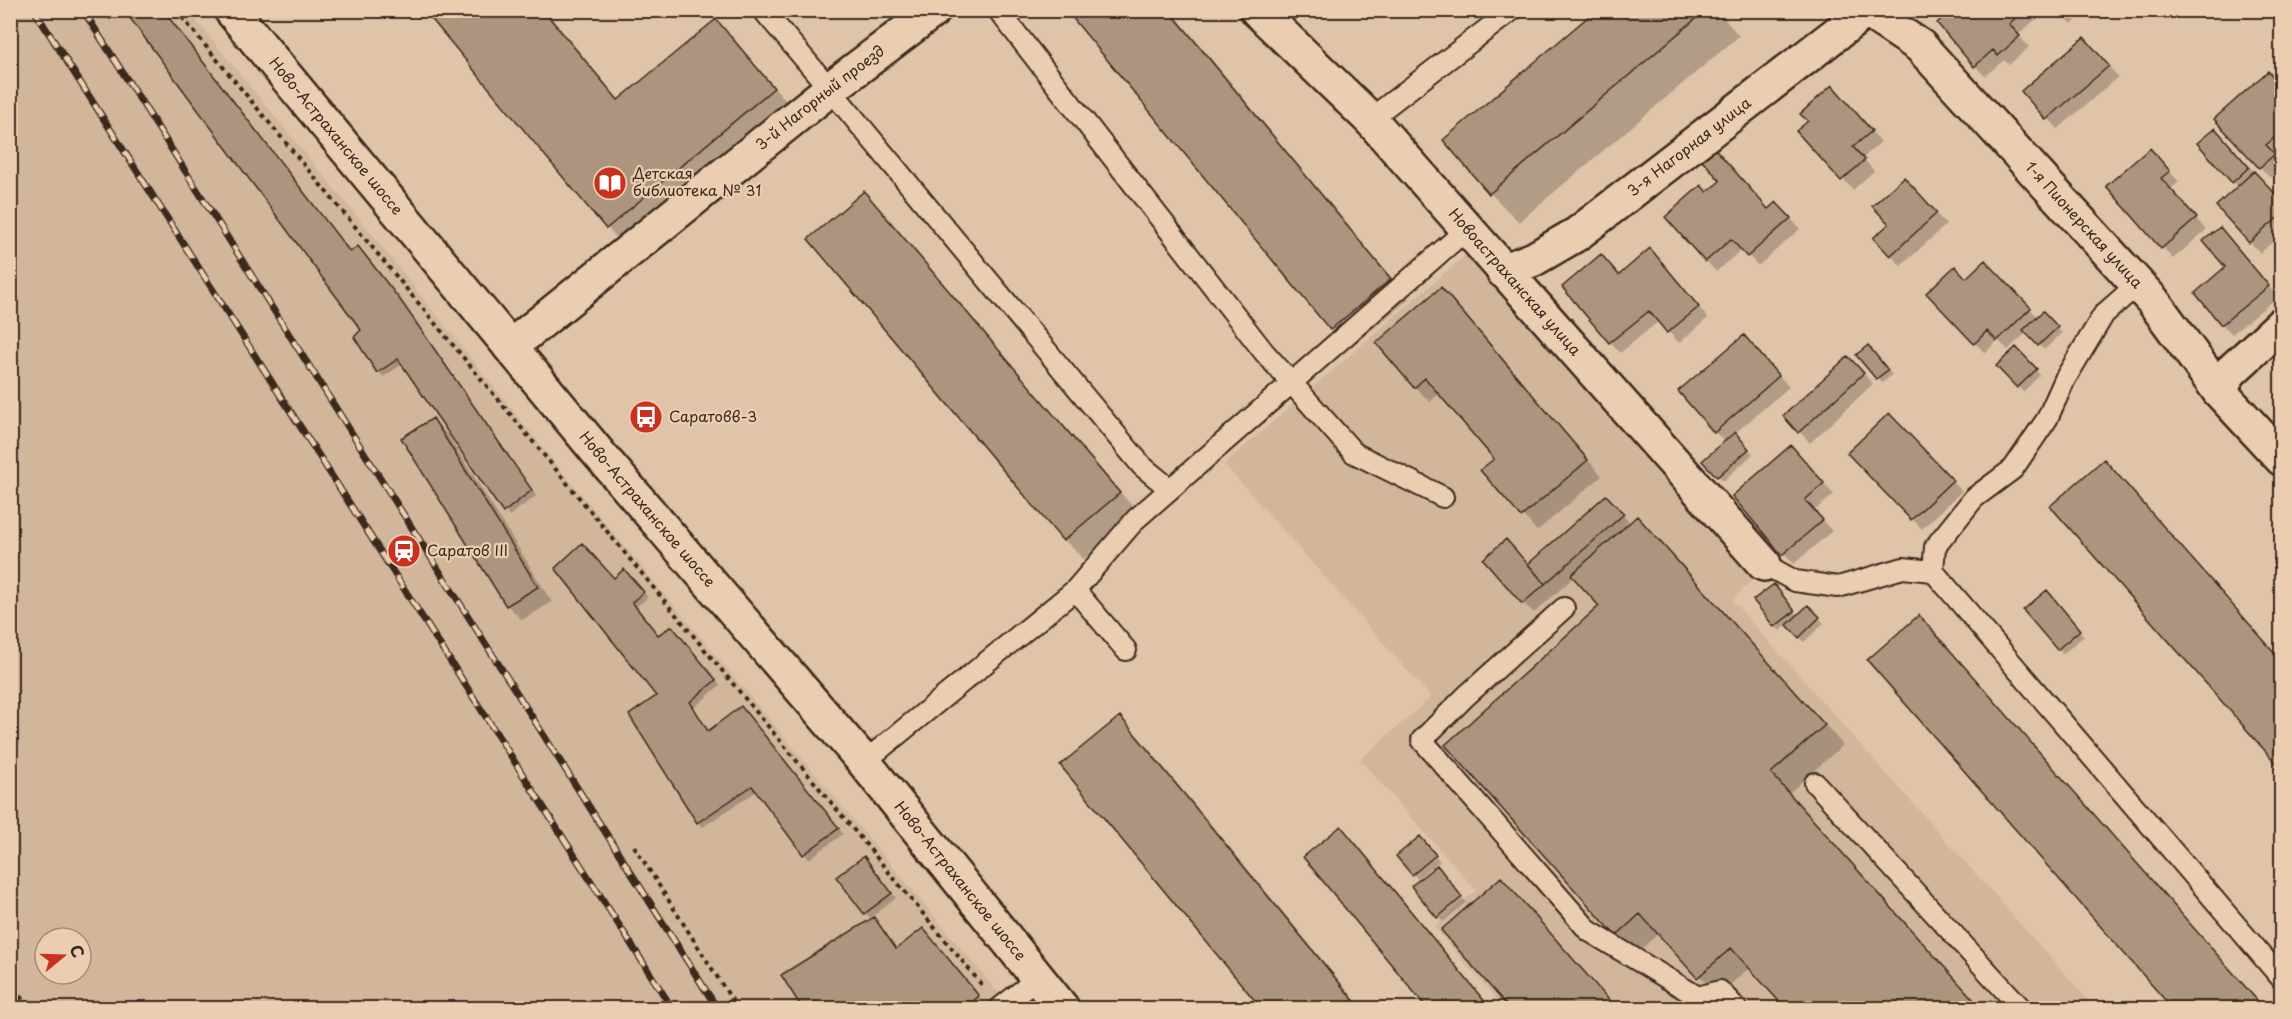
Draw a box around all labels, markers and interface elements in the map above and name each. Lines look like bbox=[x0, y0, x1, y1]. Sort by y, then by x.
street label: 3-й Нагорный проезд bbox=[750, 39, 889, 155]
street label: Ново-Астраханское шоссе bbox=[264, 51, 409, 219]
street label: 3-я Нагорная улица bbox=[1622, 90, 1756, 201]
street label: 1-я Пионерская улица bbox=[2020, 155, 2149, 293]
place label: Детская библиотека № 31 bbox=[632, 161, 761, 201]
library icon: Детская библиотека № 31 bbox=[592, 165, 628, 201]
street label: Новоастраханская улица bbox=[1444, 202, 1588, 361]
bus stop icon: Саратовв-3 bbox=[628, 399, 664, 435]
place label: Саратовв-3 bbox=[669, 404, 757, 427]
street label: Ново-Астраханское шоссе bbox=[575, 425, 722, 592]
station icon: Саратов III bbox=[386, 533, 422, 569]
place label: Саратов III bbox=[427, 538, 508, 561]
street label: Ново-Астраханское шоссе bbox=[890, 795, 1033, 965]
north arrow bbox=[33, 926, 93, 986]
text: С bbox=[65, 941, 91, 960]

